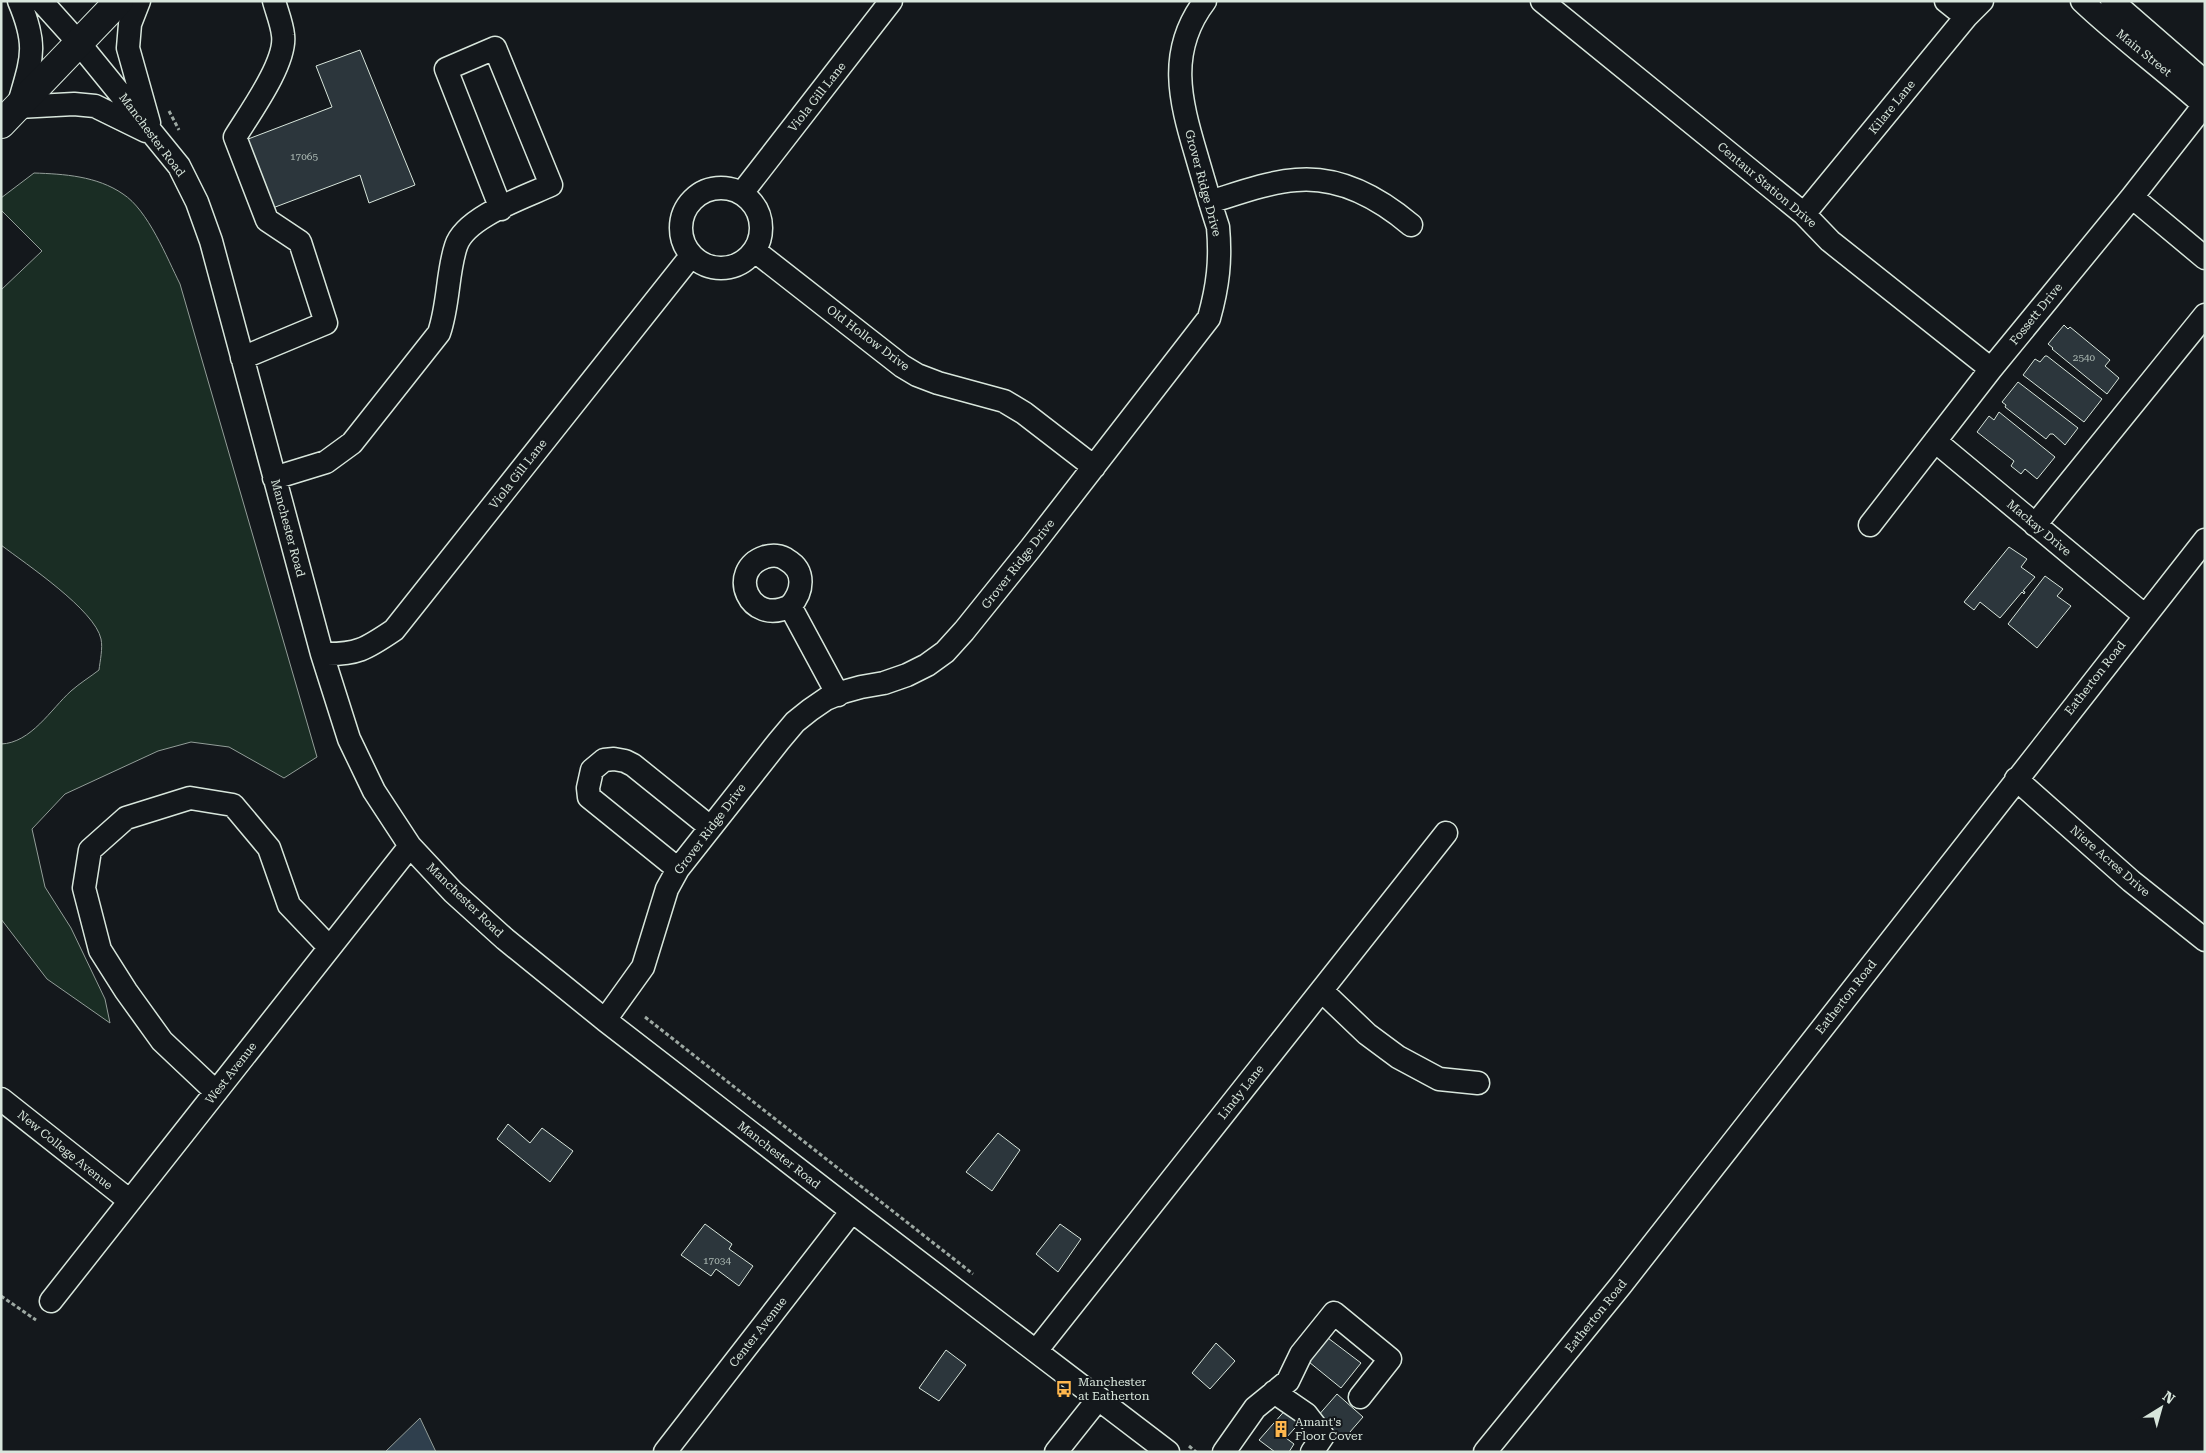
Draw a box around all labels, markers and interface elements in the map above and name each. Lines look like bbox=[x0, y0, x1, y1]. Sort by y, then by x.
street label: Main Street bbox=[2114, 27, 2175, 80]
street label: Viola Gill Lane bbox=[785, 59, 849, 135]
street label: Kilare Lane bbox=[1866, 77, 1918, 137]
street label: Manchester Road bbox=[116, 91, 188, 180]
street label: Grover Ridge Drive bbox=[1182, 128, 1224, 238]
street label: Centaur Station Drive bbox=[1715, 139, 1820, 231]
house number: 17065 bbox=[290, 151, 318, 162]
street label: Fossett Drive bbox=[2007, 280, 2065, 348]
street label: Old Hollow Drive bbox=[824, 302, 912, 374]
house number: 2540 bbox=[2073, 352, 2096, 363]
street label: Viola Gill Lane bbox=[486, 436, 550, 512]
street label: Manchester Road bbox=[268, 478, 308, 579]
street label: Mackay Drive bbox=[2004, 497, 2074, 559]
street label: Grover Ridge Drive bbox=[979, 516, 1058, 612]
street label: Eatherton Road bbox=[2062, 638, 2128, 718]
street label: Grover Ridge Drive bbox=[671, 781, 749, 877]
street label: Niere Acres Drive bbox=[2067, 823, 2153, 900]
street label: Manchester Road bbox=[424, 860, 506, 940]
street label: Eatherton Road bbox=[1813, 957, 1879, 1037]
street label: West Avenue bbox=[203, 1039, 260, 1107]
street label: Lindy Lane bbox=[1215, 1062, 1267, 1122]
street label: New College Avenue bbox=[15, 1107, 116, 1193]
street label: Manchester Road bbox=[735, 1118, 823, 1192]
house number: 17034 bbox=[703, 1255, 731, 1266]
street label: Eatherton Road bbox=[1562, 1276, 1630, 1355]
street label: Center Avenue bbox=[726, 1294, 790, 1370]
place label: Manchester at Eatherton bbox=[1078, 1375, 1150, 1403]
bus stop icon: Manchester at Eatherton bbox=[1054, 1379, 1074, 1399]
north arrow bbox=[2136, 1383, 2186, 1433]
text: N bbox=[2160, 1388, 2178, 1407]
place label: Amant's Floor Cover bbox=[1295, 1415, 1363, 1443]
building icon: Amant's Floor Cover bbox=[1271, 1419, 1291, 1439]

